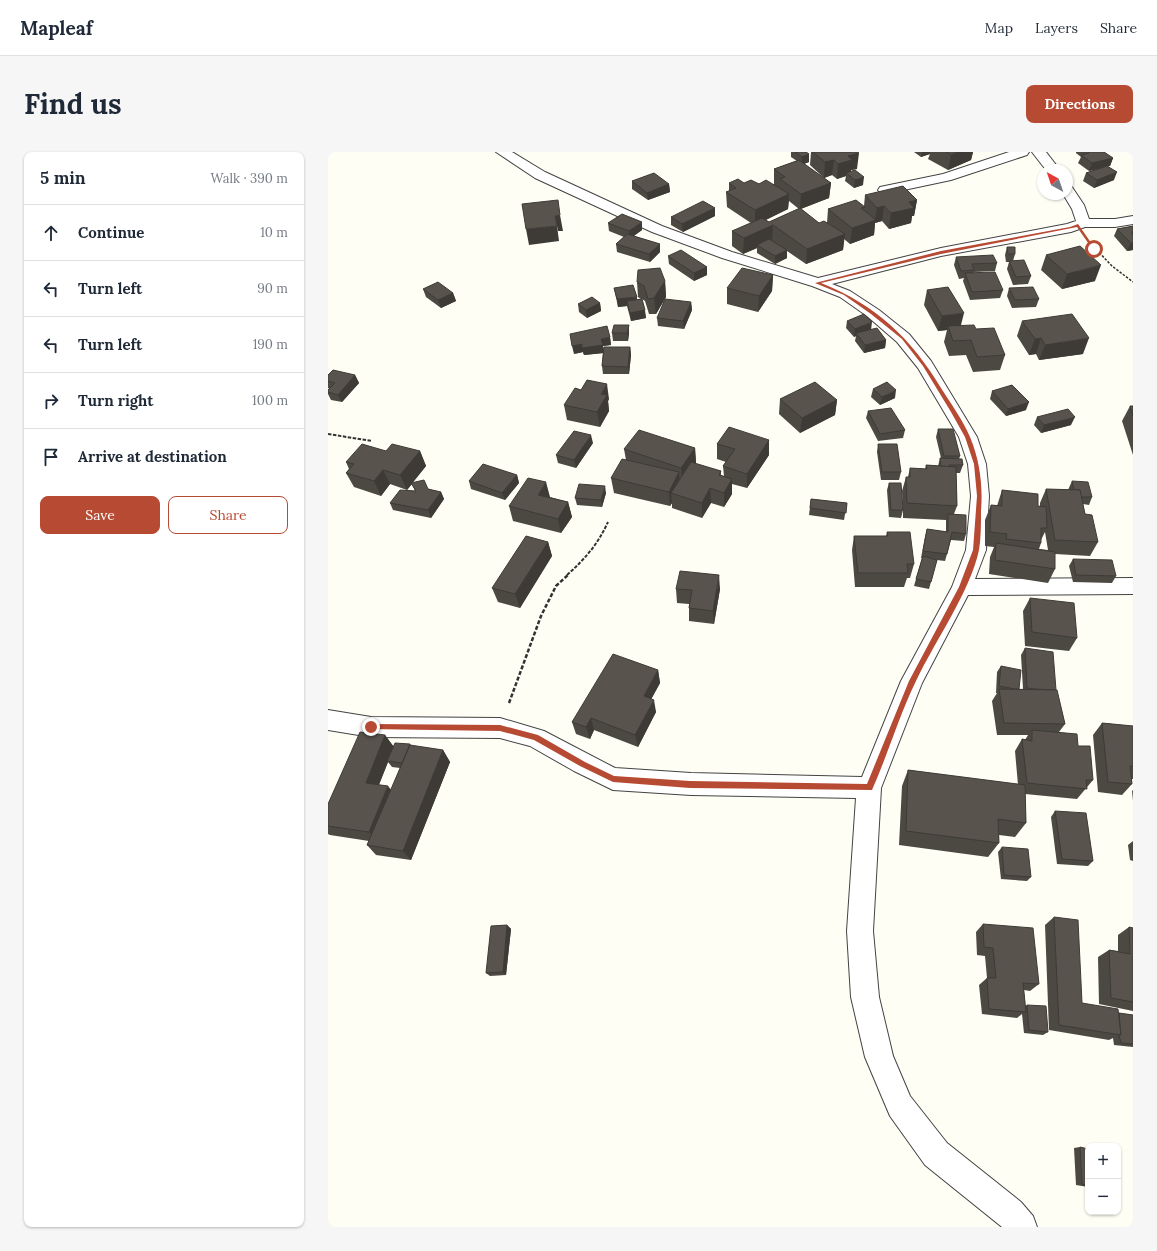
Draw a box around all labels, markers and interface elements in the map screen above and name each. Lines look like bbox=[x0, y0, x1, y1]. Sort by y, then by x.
text: Mapleaf bbox=[20, 16, 93, 40]
text: Map bbox=[985, 19, 1013, 37]
text: Layers bbox=[1035, 19, 1078, 37]
text: Share bbox=[1100, 19, 1137, 37]
button: Directions bbox=[1026, 85, 1133, 123]
text: Find us bbox=[24, 86, 122, 122]
north arrow bbox=[1037, 164, 1073, 200]
text: 5 min bbox=[40, 167, 86, 189]
text: Walk · 390 m bbox=[210, 170, 288, 187]
icon: ahead bbox=[40, 222, 62, 244]
text: Continue bbox=[78, 223, 144, 242]
text: 10 m bbox=[260, 224, 288, 241]
route start bbox=[1085, 240, 1103, 258]
icon: left bbox=[40, 278, 62, 300]
text: Turn left bbox=[78, 279, 142, 298]
text: 90 m bbox=[257, 280, 288, 297]
icon: left bbox=[40, 334, 62, 356]
text: Turn left bbox=[78, 335, 142, 354]
text: 190 m bbox=[253, 336, 288, 353]
icon: right bbox=[40, 390, 62, 412]
text: Turn right bbox=[78, 391, 154, 410]
text: 100 m bbox=[252, 392, 288, 409]
icon: arrive bbox=[40, 446, 62, 468]
text: Arrive at destination bbox=[78, 447, 227, 466]
button: Save bbox=[40, 496, 160, 534]
button: Share bbox=[168, 496, 288, 534]
route end bbox=[362, 718, 380, 736]
map controls bbox=[1085, 1143, 1121, 1215]
button: + bbox=[1085, 1143, 1121, 1179]
button: − bbox=[1085, 1179, 1121, 1215]

